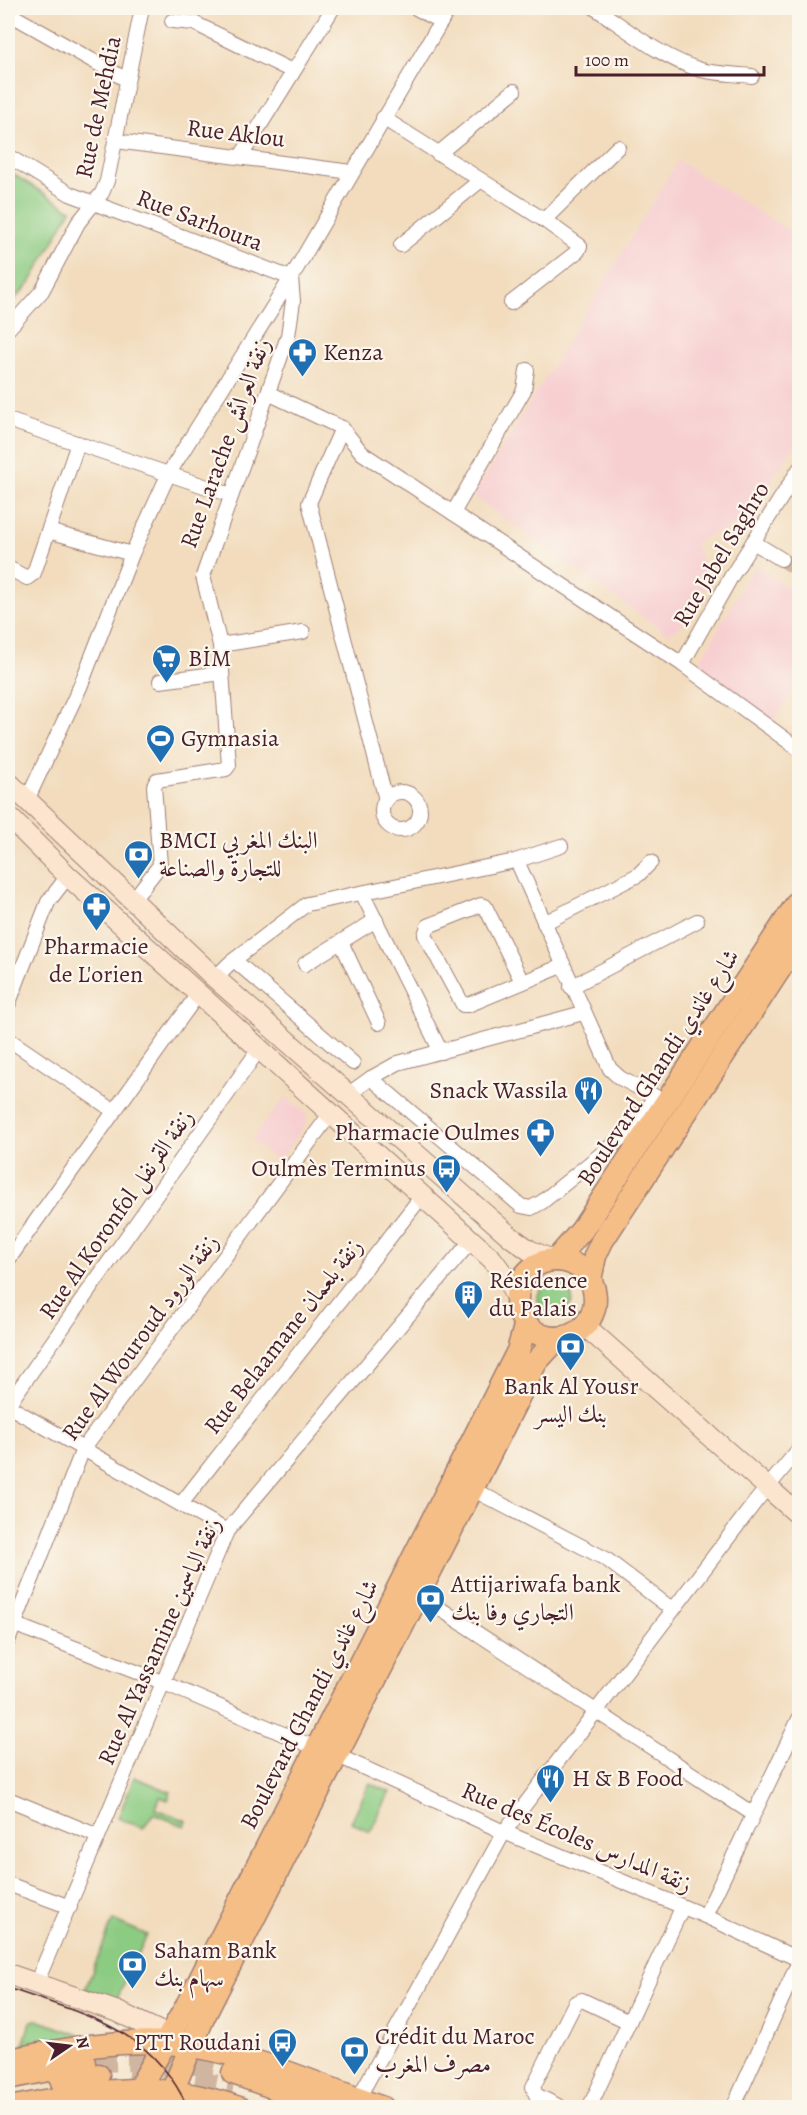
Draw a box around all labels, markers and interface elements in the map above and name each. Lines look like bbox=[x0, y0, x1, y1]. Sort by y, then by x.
street label: Rue de Mehdia bbox=[67, 32, 129, 181]
scale bar bbox=[576, 39, 764, 77]
text: 100 m bbox=[585, 48, 629, 72]
street label: Rue Aklou bbox=[185, 111, 287, 155]
street label: Rue Sarhoura bbox=[132, 181, 269, 259]
street label: Rue Larache زنقة العرائش bbox=[172, 333, 278, 553]
pharmacy icon: Kenza bbox=[286, 336, 318, 378]
place label: Kenza bbox=[323, 336, 384, 368]
street label: Rue Jabel Saghro bbox=[665, 476, 777, 632]
supermarket icon: BİM bbox=[151, 642, 183, 684]
place label: BİM bbox=[188, 642, 231, 674]
sports icon: Gymnasia bbox=[144, 722, 176, 764]
place label: Gymnasia bbox=[181, 722, 280, 754]
place label: BMCI البنك المغربي للتجارة والصناعة bbox=[159, 824, 318, 884]
bank icon: BMCI البنك المغربي للتجارة والصناعة bbox=[122, 838, 154, 880]
pharmacy icon: Pharmacie de L'orien bbox=[80, 890, 112, 932]
place label: Pharmacie de L'orien bbox=[43, 930, 149, 990]
street label: Boulevard Ghandi شارع غاندي bbox=[569, 942, 750, 1194]
place label: Snack Wassila bbox=[430, 1074, 569, 1106]
restaurant icon: Snack Wassila bbox=[573, 1074, 605, 1116]
street label: Rue Al Koronfol زنقة القرنفل bbox=[31, 1102, 202, 1326]
place label: Pharmacie Oulmes bbox=[334, 1116, 520, 1148]
pharmacy icon: Pharmacie Oulmes bbox=[525, 1116, 557, 1158]
place label: Oulmès Terminus bbox=[251, 1152, 426, 1184]
bus stop icon: Oulmès Terminus bbox=[431, 1152, 463, 1194]
street label: Rue Al Wouroud زنقة الورود bbox=[54, 1227, 226, 1447]
street label: Rue Belaamane زنقة بلعمان bbox=[196, 1231, 370, 1441]
place label: Résidence du Palais bbox=[489, 1264, 587, 1324]
building icon: Résidence du Palais bbox=[452, 1278, 484, 1320]
bank icon: Bank Al Yousr بنك اليسر bbox=[555, 1330, 587, 1372]
place label: Bank Al Yousr بنك اليسر bbox=[503, 1370, 639, 1430]
street label: Rue Al Yassamine زنقة الياسمين bbox=[90, 1512, 228, 1770]
place label: Attijariwafa bank التجاري وفا بنك bbox=[450, 1568, 621, 1631]
street label: Boulevard Ghandi شارع غاندي bbox=[232, 1574, 390, 1836]
bank icon: Attijariwafa bank التجاري وفا بنك bbox=[414, 1582, 446, 1624]
restaurant icon: H & B Food bbox=[535, 1762, 567, 1804]
place label: H & B Food bbox=[572, 1762, 684, 1794]
street label: Rue des Écoles زنقة المدارس bbox=[457, 1774, 697, 1900]
place label: Saham Bank سهام بنك bbox=[154, 1934, 277, 1999]
bank icon: Saham Bank سهام بنك bbox=[117, 1948, 149, 1990]
north arrow bbox=[39, 2016, 99, 2076]
place label: Crédit du Maroc مصرف المغرب bbox=[375, 2020, 535, 2080]
place label: PTT Roudani bbox=[134, 2026, 261, 2058]
bus stop icon: PTT Roudani bbox=[266, 2026, 298, 2068]
text: N bbox=[71, 2034, 95, 2051]
bank icon: Crédit du Maroc مصرف المغرب bbox=[338, 2034, 370, 2076]

